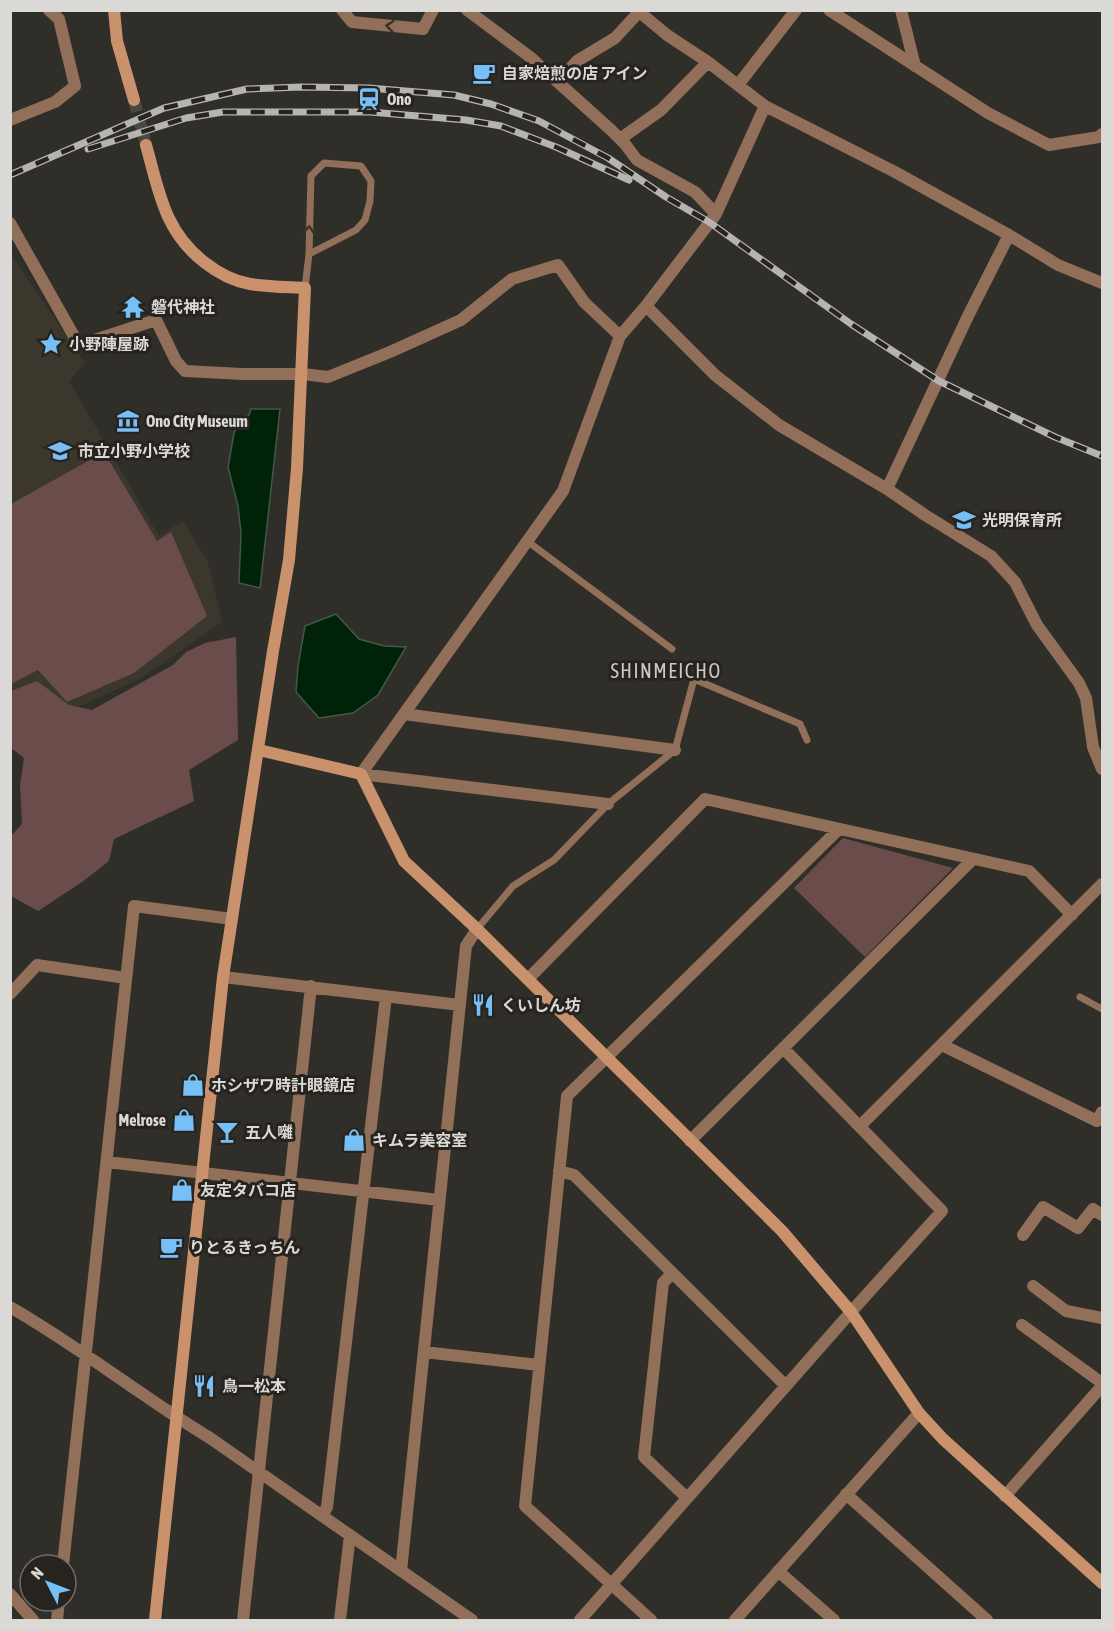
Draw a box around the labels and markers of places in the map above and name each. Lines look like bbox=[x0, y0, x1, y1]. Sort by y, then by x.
cafe icon: 自家焙煎の店 アイン bbox=[471, 60, 497, 86]
place label: 自家焙煎の店 アイン bbox=[502, 64, 647, 82]
station icon: Ono bbox=[356, 86, 382, 112]
place label: Ono bbox=[387, 90, 412, 108]
temple icon: 磐代神社 bbox=[120, 294, 146, 320]
place label: 磐代神社 bbox=[151, 298, 215, 316]
place icon: 小野陣屋跡 bbox=[38, 331, 64, 357]
place label: 小野陣屋跡 bbox=[69, 335, 149, 353]
museum icon: Ono City Museum bbox=[115, 408, 141, 434]
place label: Ono City Museum bbox=[146, 412, 248, 430]
school or university icon: 市立小野小学校 bbox=[47, 438, 73, 464]
place label: 市立小野小学校 bbox=[78, 442, 190, 460]
school or university icon: 光明保育所 bbox=[951, 507, 977, 533]
place label: 光明保育所 bbox=[982, 511, 1062, 529]
restaurant icon: くいしん坊 bbox=[470, 992, 496, 1018]
place label: くいしん坊 bbox=[501, 996, 581, 1014]
shop icon: ホシザワ時計眼鏡店 bbox=[180, 1072, 206, 1098]
place label: ホシザワ時計眼鏡店 bbox=[211, 1076, 355, 1094]
shop icon: Melrose bbox=[171, 1107, 197, 1133]
place label: Melrose bbox=[119, 1111, 166, 1129]
bar icon: 五人囃 bbox=[214, 1119, 240, 1145]
place label: 五人囃 bbox=[245, 1123, 293, 1141]
shop icon: キムラ美容室 bbox=[341, 1127, 367, 1153]
place label: キムラ美容室 bbox=[372, 1131, 467, 1149]
shop icon: 友定タバコ店 bbox=[169, 1177, 195, 1203]
place label: 友定タバコ店 bbox=[200, 1181, 296, 1199]
cafe icon: りとるきっちん bbox=[158, 1234, 184, 1260]
place label: りとるきっちん bbox=[189, 1238, 300, 1256]
restaurant icon: 鳥一松本 bbox=[191, 1373, 217, 1399]
place label: 鳥一松本 bbox=[222, 1377, 286, 1395]

